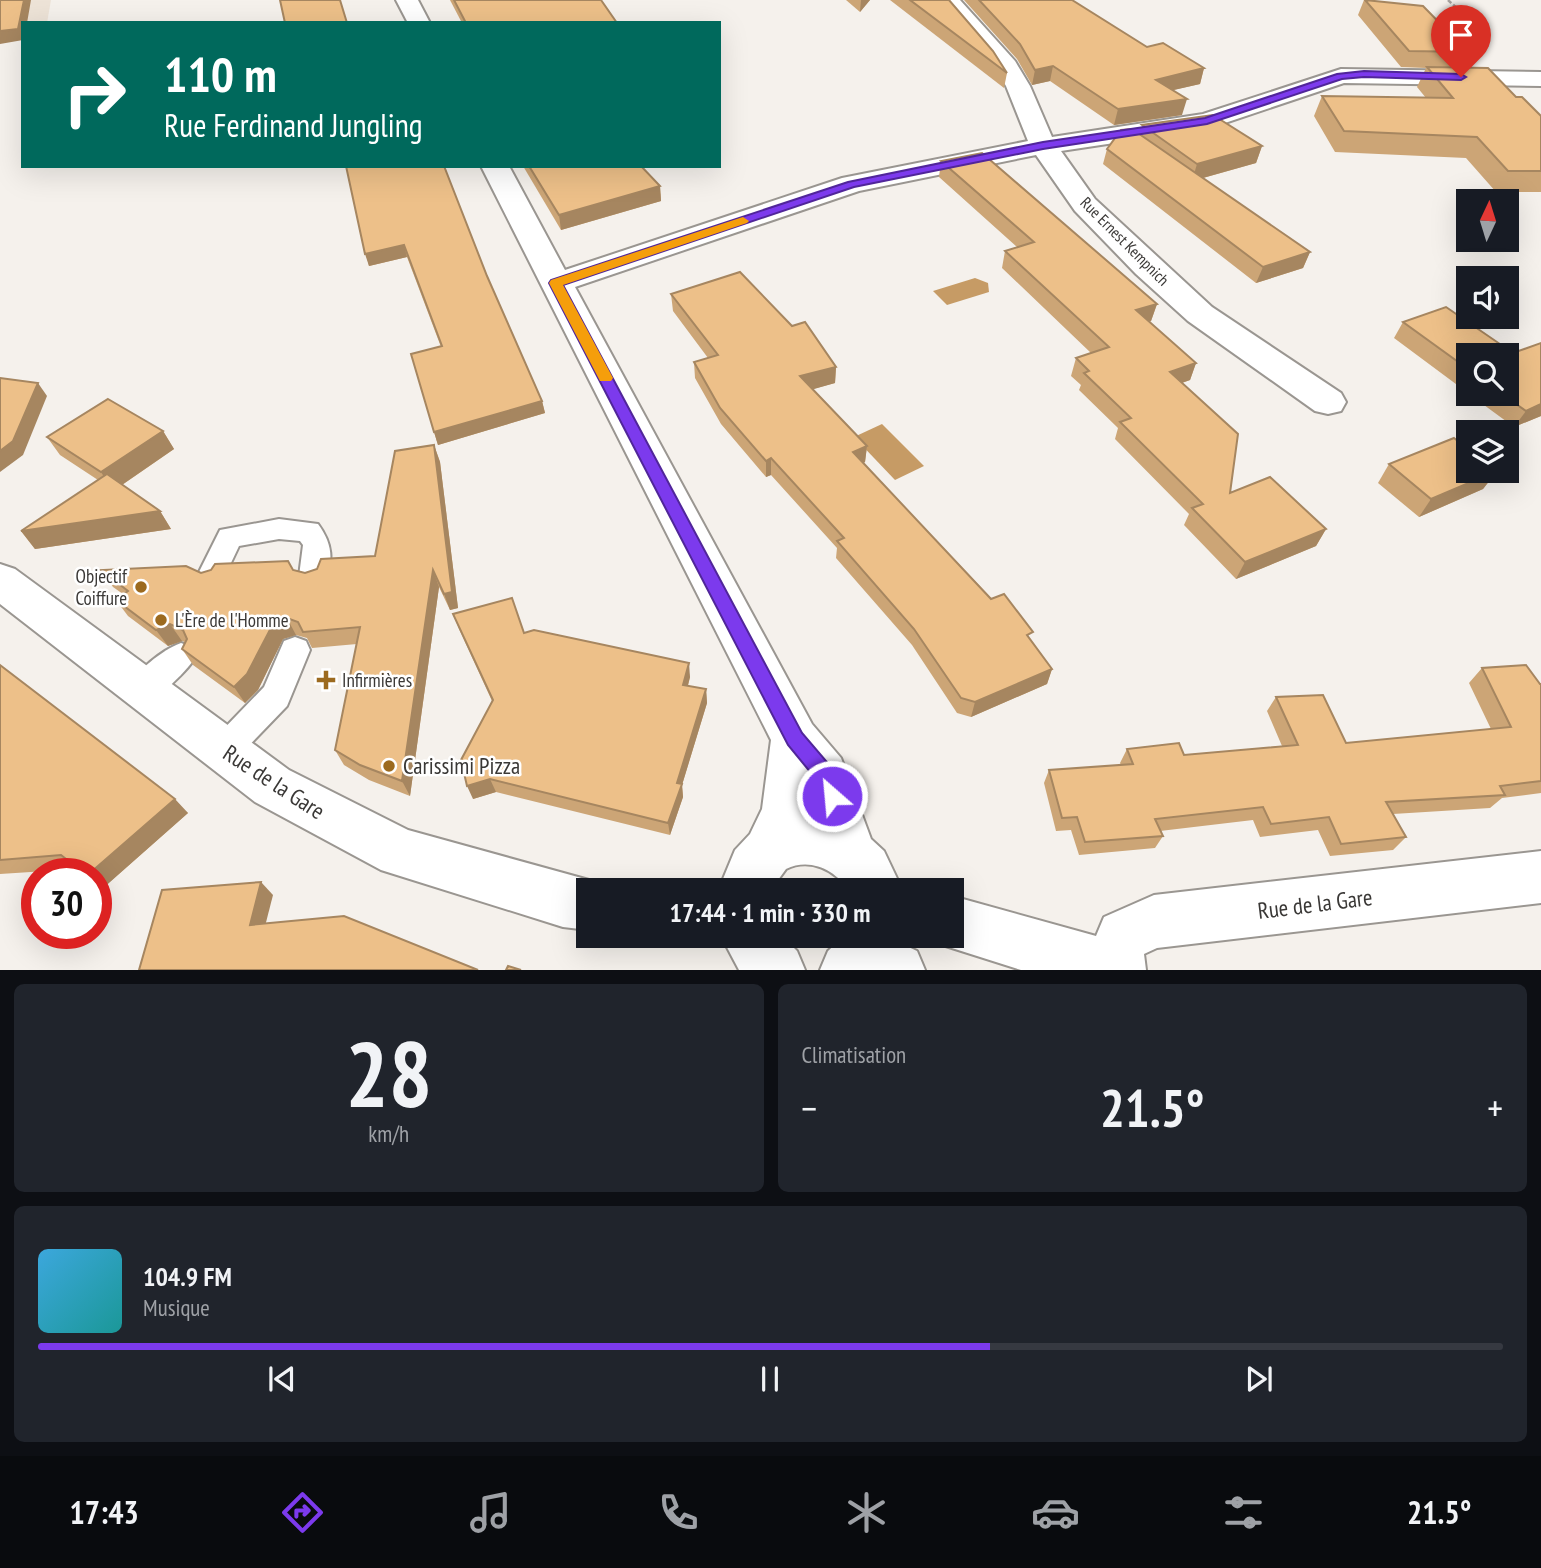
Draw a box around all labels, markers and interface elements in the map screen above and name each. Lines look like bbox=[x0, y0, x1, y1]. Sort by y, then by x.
pin bbox=[1431, 5, 1491, 77]
icon: arrive bbox=[1442, 16, 1480, 54]
text: 110 m bbox=[164, 42, 277, 106]
icon: right bbox=[49, 49, 140, 140]
text: Rue Ferdinand Jungling bbox=[164, 104, 423, 146]
north arrow bbox=[1456, 189, 1519, 252]
map controls bbox=[1456, 189, 1519, 483]
street label: Rue Ernest Kempnich bbox=[1076, 192, 1174, 290]
button: sound bbox=[1456, 266, 1519, 329]
button: search bbox=[1456, 343, 1519, 406]
button: layers bbox=[1456, 420, 1519, 483]
place label: Objectif Coiffure bbox=[75, 564, 128, 610]
marker: Objectif Coiffure bbox=[133, 579, 149, 595]
place label: L'Ère de l'Homme bbox=[175, 608, 289, 632]
marker: L'Ère de l'Homme bbox=[153, 612, 169, 628]
place label: Infirmières bbox=[342, 668, 412, 692]
marker: Infirmières bbox=[316, 670, 336, 690]
street label: Rue de la Gare bbox=[218, 738, 331, 825]
place label: Carissimi Pizza bbox=[403, 751, 520, 780]
marker: Carissimi Pizza bbox=[381, 758, 397, 774]
position arrow bbox=[795, 759, 869, 833]
speed limit sign: 30 bbox=[21, 858, 112, 949]
street label: Rue de la Gare bbox=[1256, 882, 1374, 925]
text: 17:44 · 1 min · 330 m bbox=[670, 896, 870, 929]
text: 28 bbox=[345, 1014, 432, 1132]
text: Climatisation bbox=[802, 1040, 906, 1069]
text: 21.5° bbox=[1100, 1074, 1205, 1141]
text: − bbox=[802, 1083, 817, 1132]
text: + bbox=[1487, 1083, 1503, 1132]
text: km/h bbox=[368, 1119, 409, 1148]
text: 104.9 FM bbox=[143, 1260, 232, 1293]
text: Musique bbox=[143, 1293, 210, 1322]
icon: previous bbox=[263, 1360, 301, 1398]
icon: pause bbox=[751, 1360, 789, 1398]
icon: next bbox=[1240, 1360, 1278, 1398]
icon: directions bbox=[278, 1488, 327, 1537]
icon: music bbox=[466, 1488, 515, 1537]
icon: phone bbox=[654, 1488, 703, 1537]
icon: climate bbox=[842, 1488, 891, 1537]
icon: car bbox=[1031, 1488, 1080, 1537]
icon: filters bbox=[1219, 1488, 1268, 1537]
text: 17:43 bbox=[70, 1491, 139, 1533]
text: 21.5° bbox=[1407, 1491, 1471, 1533]

